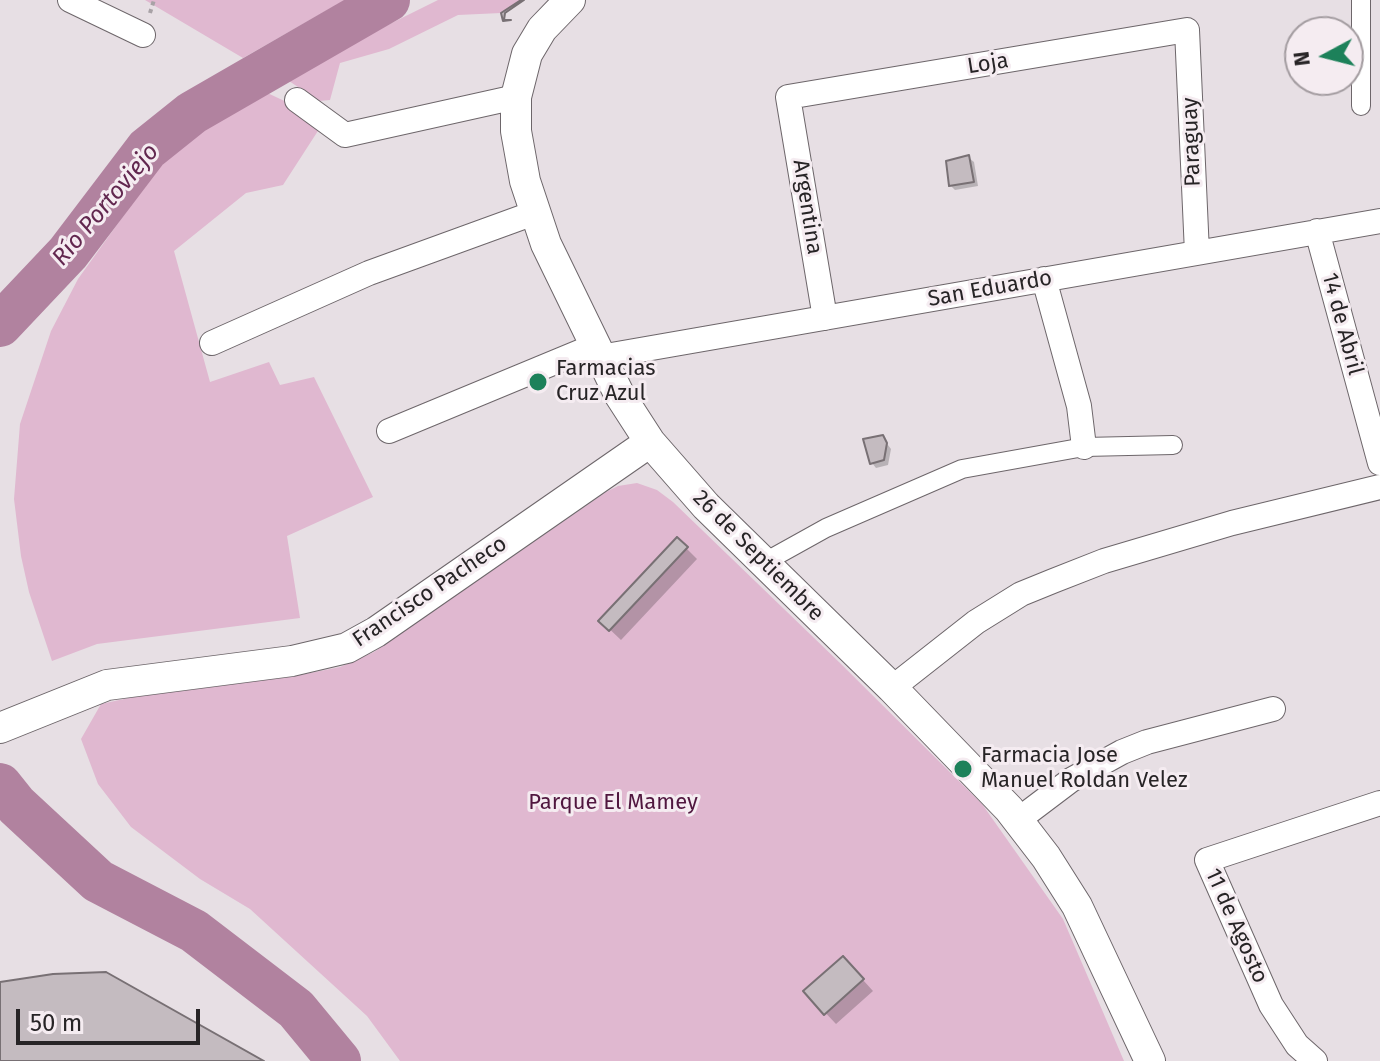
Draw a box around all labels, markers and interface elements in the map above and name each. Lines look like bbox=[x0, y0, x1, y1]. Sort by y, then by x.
north arrow bbox=[1284, 16, 1364, 96]
street label: Loja bbox=[965, 48, 1011, 80]
text: N bbox=[1287, 50, 1316, 68]
street label: Paraguay bbox=[1177, 97, 1207, 187]
water label: Río Portoviejo bbox=[47, 138, 165, 272]
street label: Argentina bbox=[786, 158, 828, 256]
street label: San Eduardo bbox=[926, 265, 1054, 313]
street label: 14 de Abril bbox=[1316, 270, 1368, 378]
place label: Farmacias Cruz Azul bbox=[556, 356, 656, 408]
marker: Farmacias Cruz Azul bbox=[527, 371, 549, 393]
street label: 26 de Septiembre bbox=[687, 485, 829, 627]
street label: Francisco Pacheco bbox=[348, 531, 512, 653]
place label: Farmacia Jose Manuel Roldan Velez bbox=[981, 743, 1188, 794]
marker: Farmacia Jose Manuel Roldan Velez bbox=[952, 758, 974, 780]
park label: Parque El Mamey bbox=[528, 790, 698, 816]
street label: 11 de Agosto bbox=[1199, 865, 1273, 987]
scale bar bbox=[20, 993, 204, 1043]
text: 50 m bbox=[30, 1009, 82, 1037]

